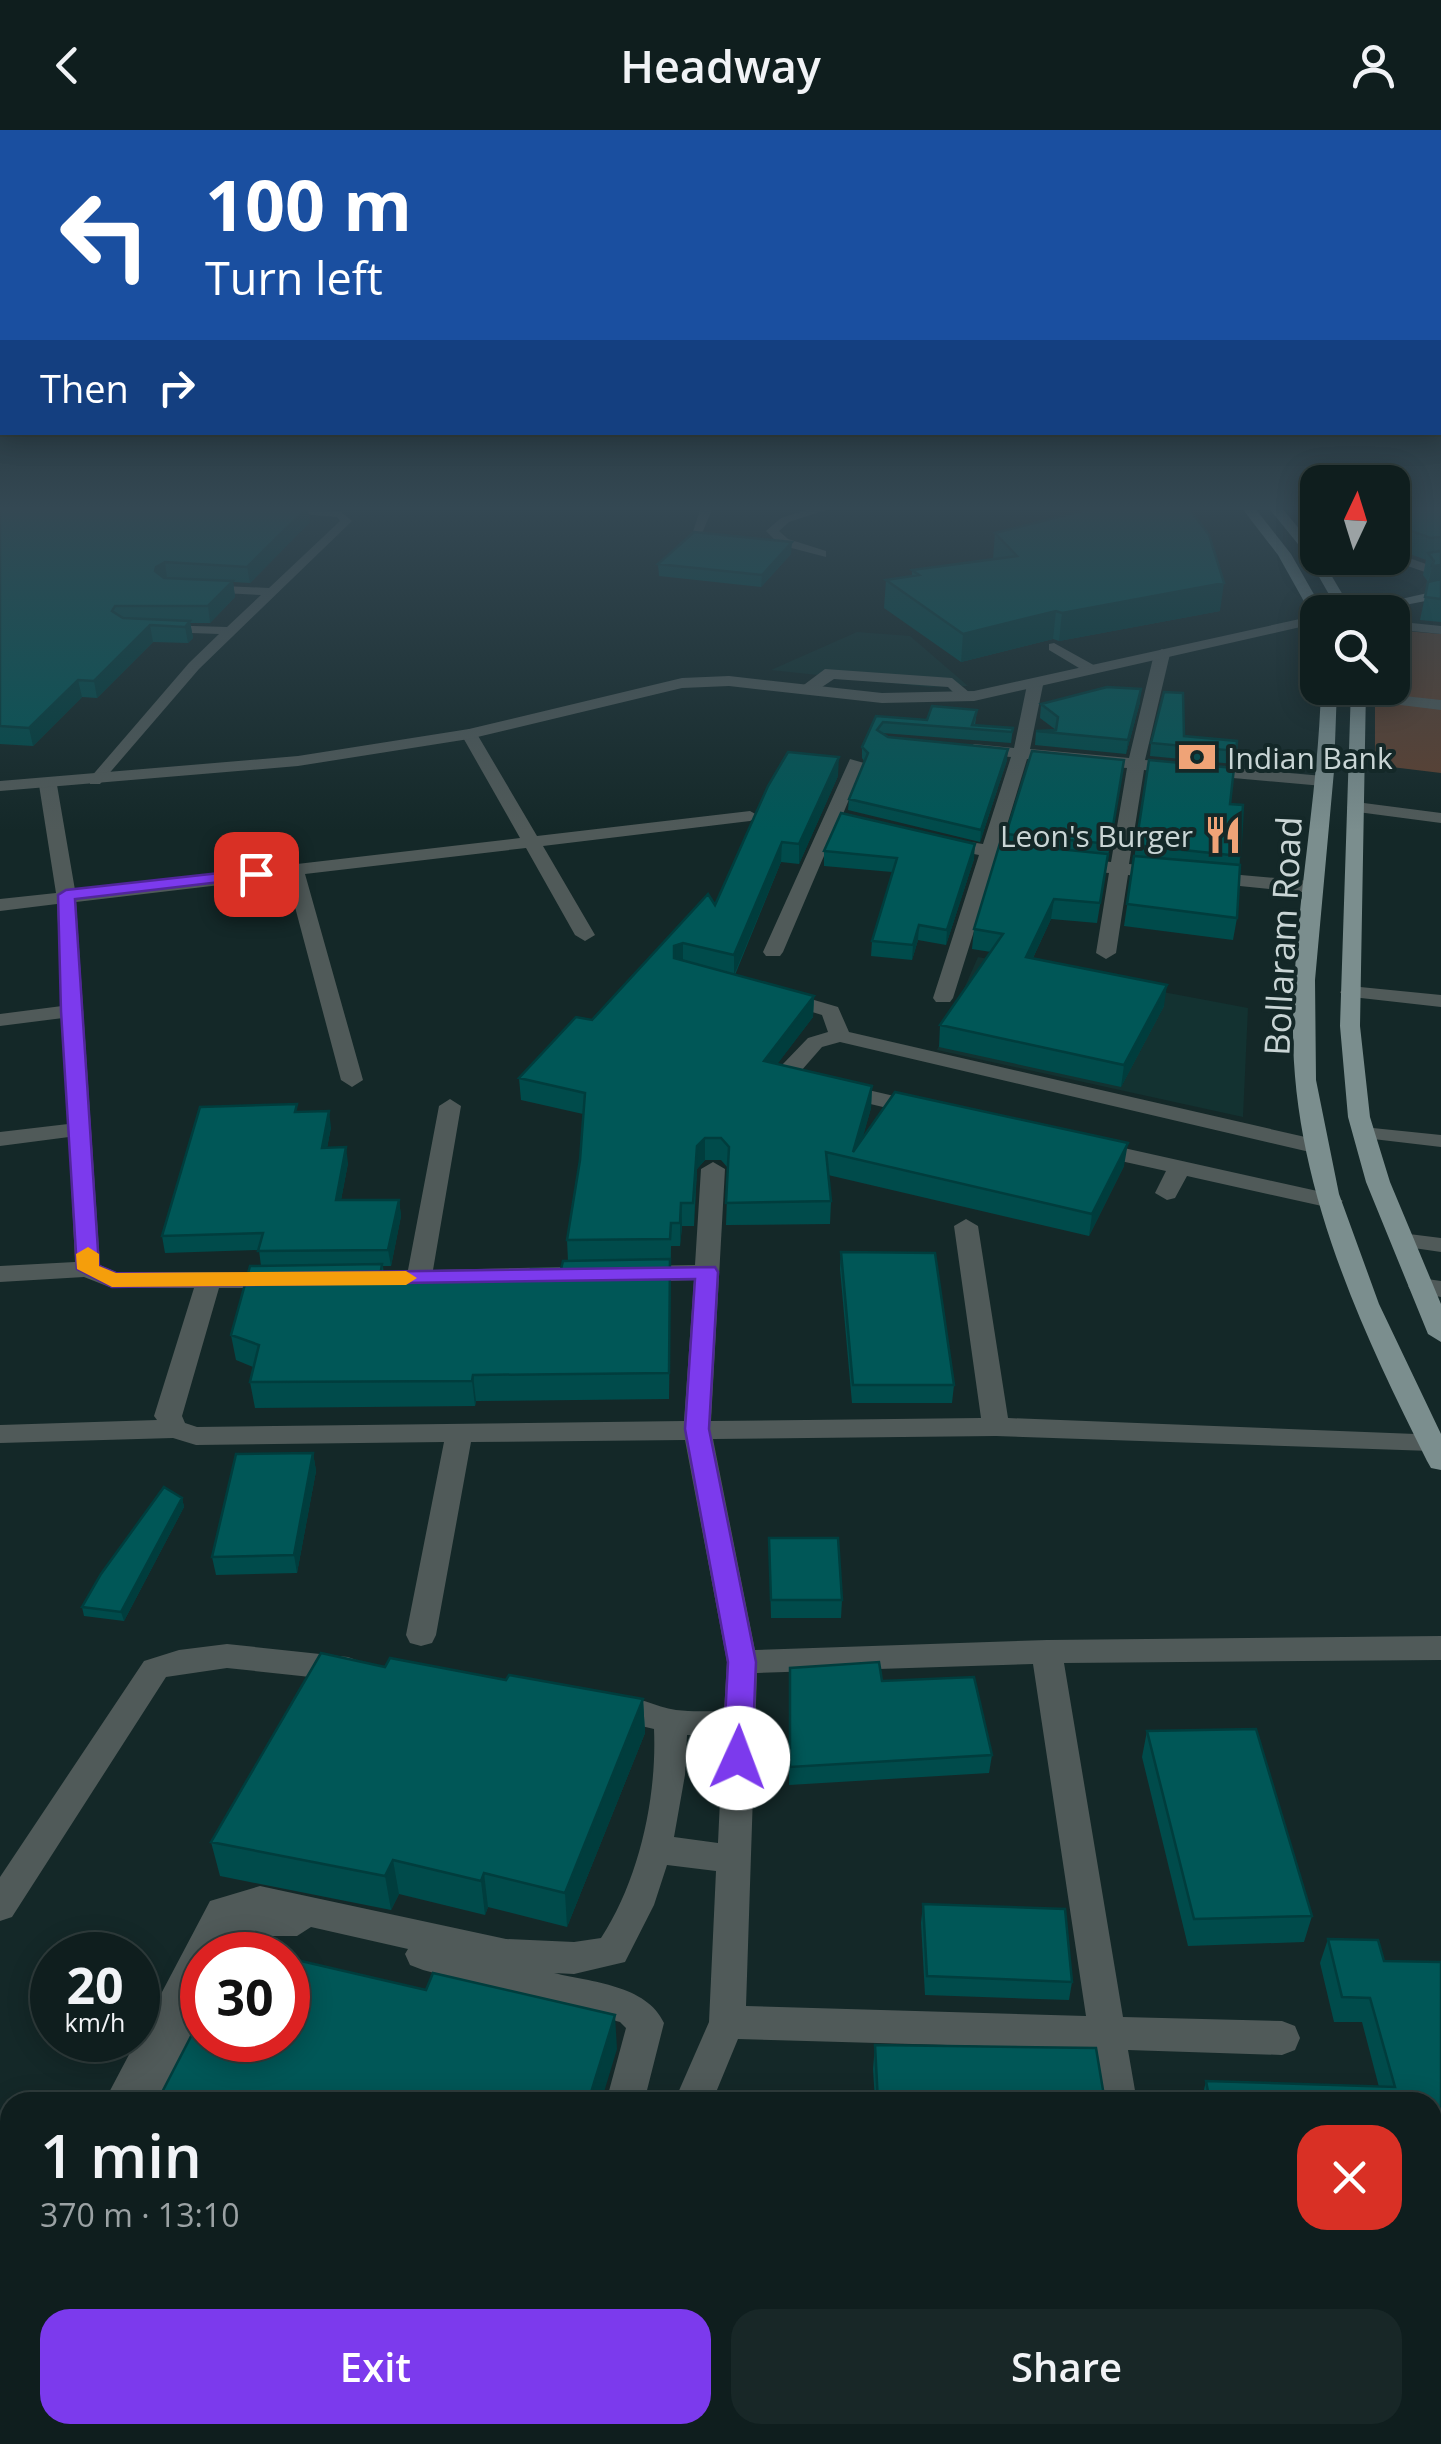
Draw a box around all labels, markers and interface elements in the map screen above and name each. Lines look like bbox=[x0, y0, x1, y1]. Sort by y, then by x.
text: Headway bbox=[620, 35, 821, 96]
icon: back bbox=[40, 38, 95, 93]
icon: person bbox=[1346, 38, 1401, 93]
text: 100 m bbox=[205, 156, 412, 252]
icon: left bbox=[40, 170, 170, 300]
text: Turn left bbox=[205, 247, 383, 308]
icon: right bbox=[149, 360, 204, 415]
text: Then bbox=[40, 362, 129, 414]
north arrow bbox=[1300, 465, 1410, 575]
map controls bbox=[1300, 465, 1410, 705]
button: search bbox=[1300, 595, 1410, 705]
bank icon: Indian Bank bbox=[1176, 736, 1218, 778]
place label: Indian Bank bbox=[1227, 737, 1393, 778]
restaurant icon: Leon's Burger bbox=[1202, 814, 1244, 856]
place label: Leon's Burger bbox=[1000, 815, 1193, 856]
street label: Bollaram Road bbox=[1252, 815, 1312, 1057]
pin bbox=[214, 832, 299, 917]
icon: arrive bbox=[229, 847, 284, 902]
position arrow bbox=[686, 1706, 790, 1810]
speed limit sign: 30 bbox=[180, 1932, 310, 2062]
text: 20 bbox=[66, 1951, 124, 2019]
text: km/h bbox=[65, 2005, 125, 2039]
text: 1 min bbox=[40, 2114, 202, 2196]
button: close bbox=[1297, 2125, 1402, 2230]
text: 370 m · 13:10 bbox=[40, 2193, 239, 2236]
button: Exit bbox=[40, 2309, 711, 2424]
button: Share bbox=[731, 2309, 1402, 2424]

